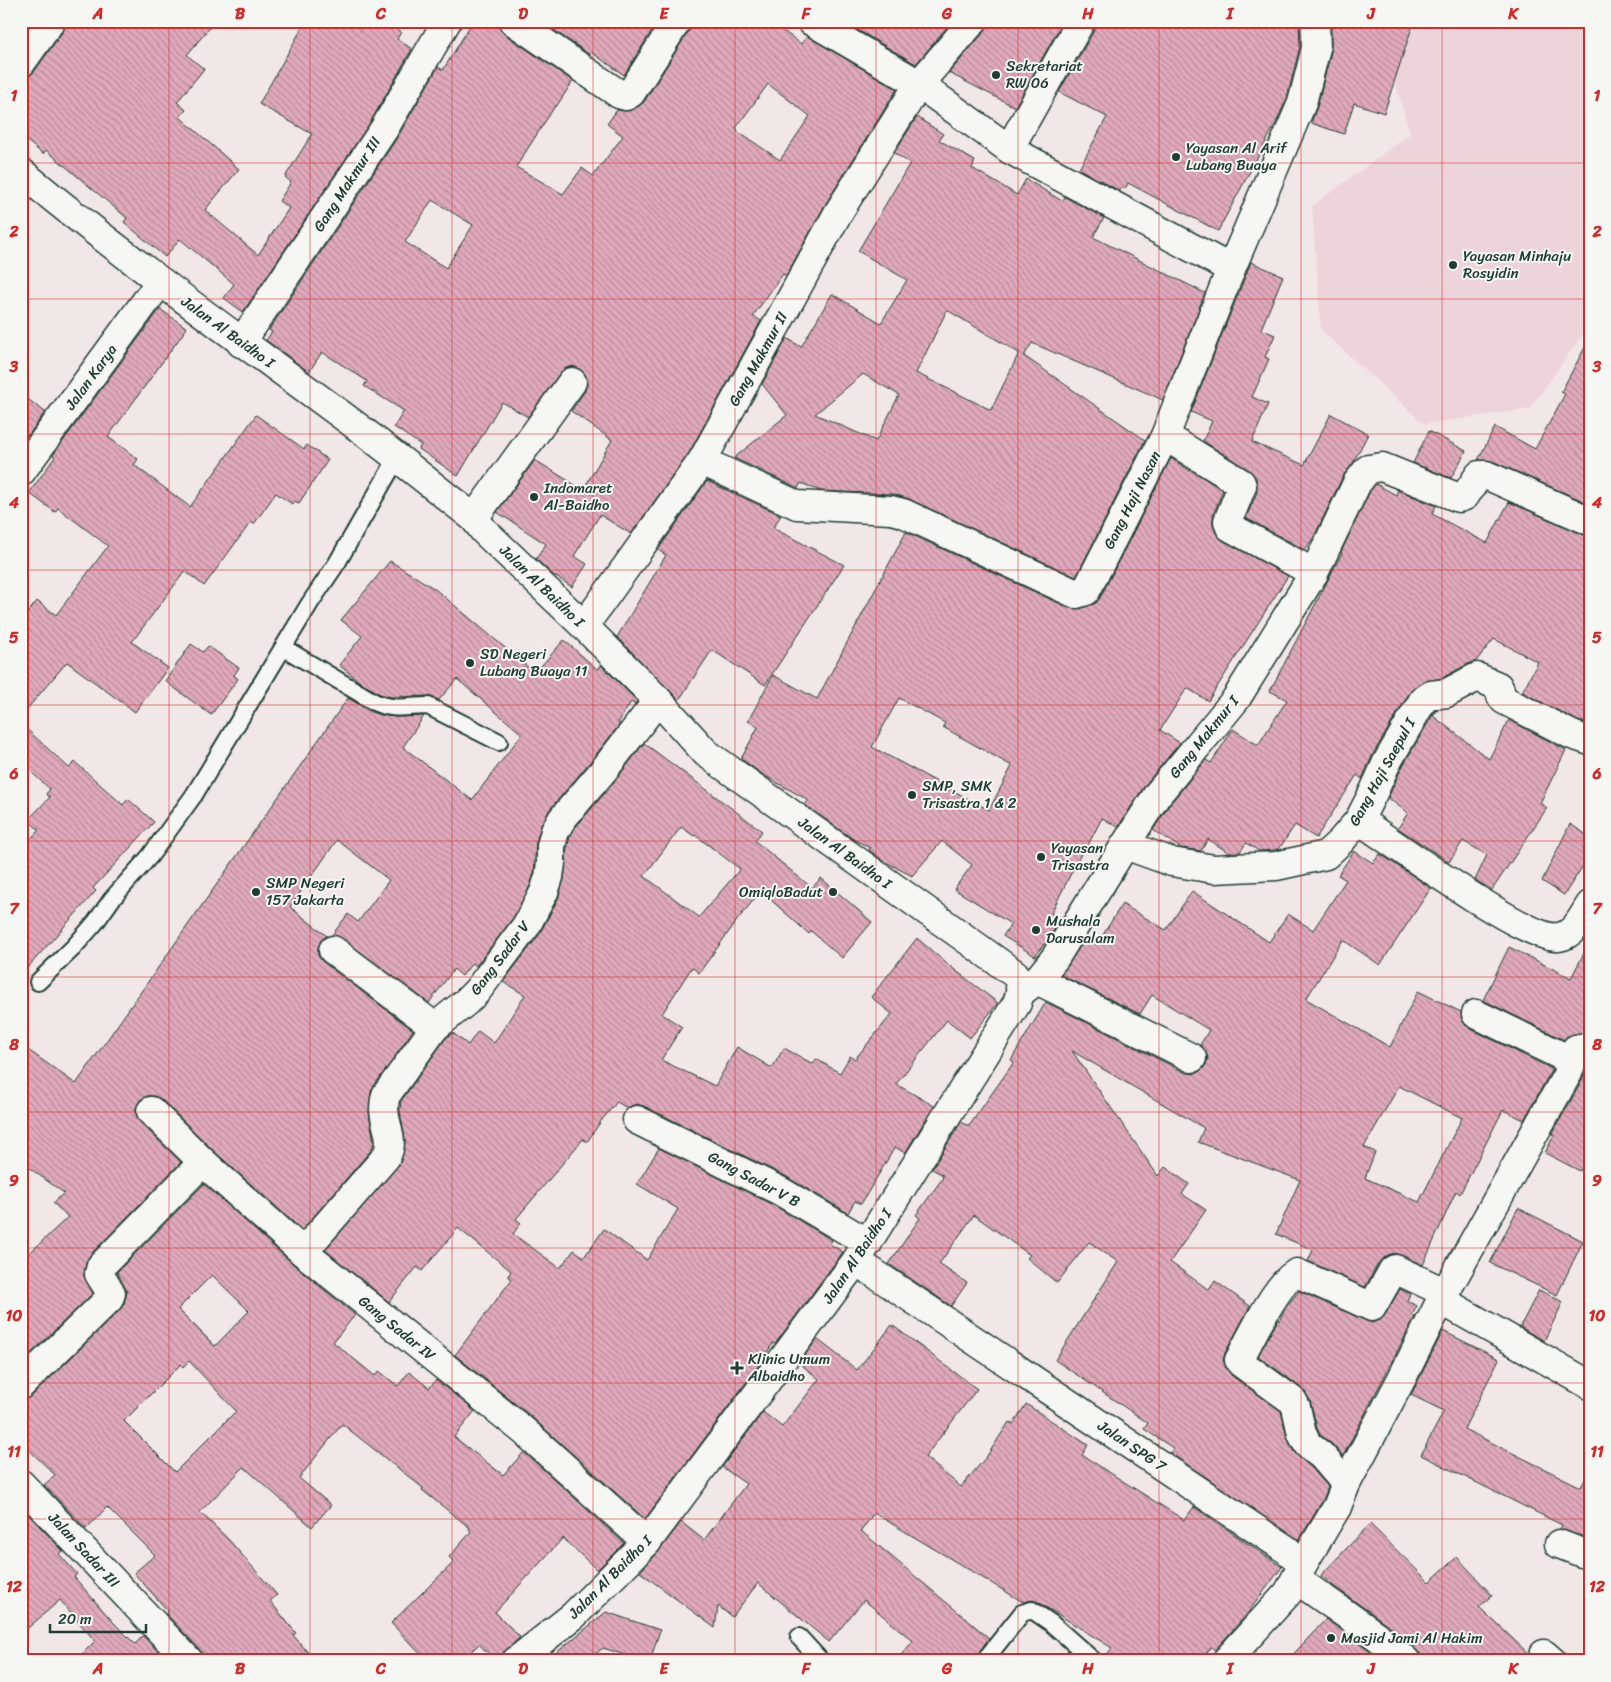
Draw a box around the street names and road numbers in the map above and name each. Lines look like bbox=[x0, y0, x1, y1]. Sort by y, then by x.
street label: Gang Makmur III bbox=[306, 131, 388, 237]
street label: Jalan Al Baidho I bbox=[175, 288, 281, 376]
street label: Gang Makmur II bbox=[721, 306, 795, 411]
street label: Jalan Karya bbox=[57, 338, 124, 416]
street label: Gang Haji Nasan bbox=[1096, 446, 1168, 554]
street label: Jalan Al Baidho I bbox=[492, 538, 592, 634]
street label: Gang Makmur I bbox=[1162, 689, 1246, 784]
street label: Gang Haji Saepul I bbox=[1341, 712, 1423, 831]
street label: Jalan Al Baidho I bbox=[792, 809, 898, 897]
street label: Gang Sadar V bbox=[463, 914, 537, 1001]
street label: Gang Sadar V B bbox=[703, 1144, 805, 1214]
street label: Jalan Al Baidho I bbox=[815, 1202, 899, 1310]
street label: Gang Sadar IV bbox=[352, 1288, 442, 1368]
street label: Jalan SPG 7 bbox=[1091, 1413, 1173, 1479]
street label: Jalan Sadar III bbox=[41, 1505, 126, 1594]
street label: Jalan Al Baidho I bbox=[561, 1528, 659, 1626]

